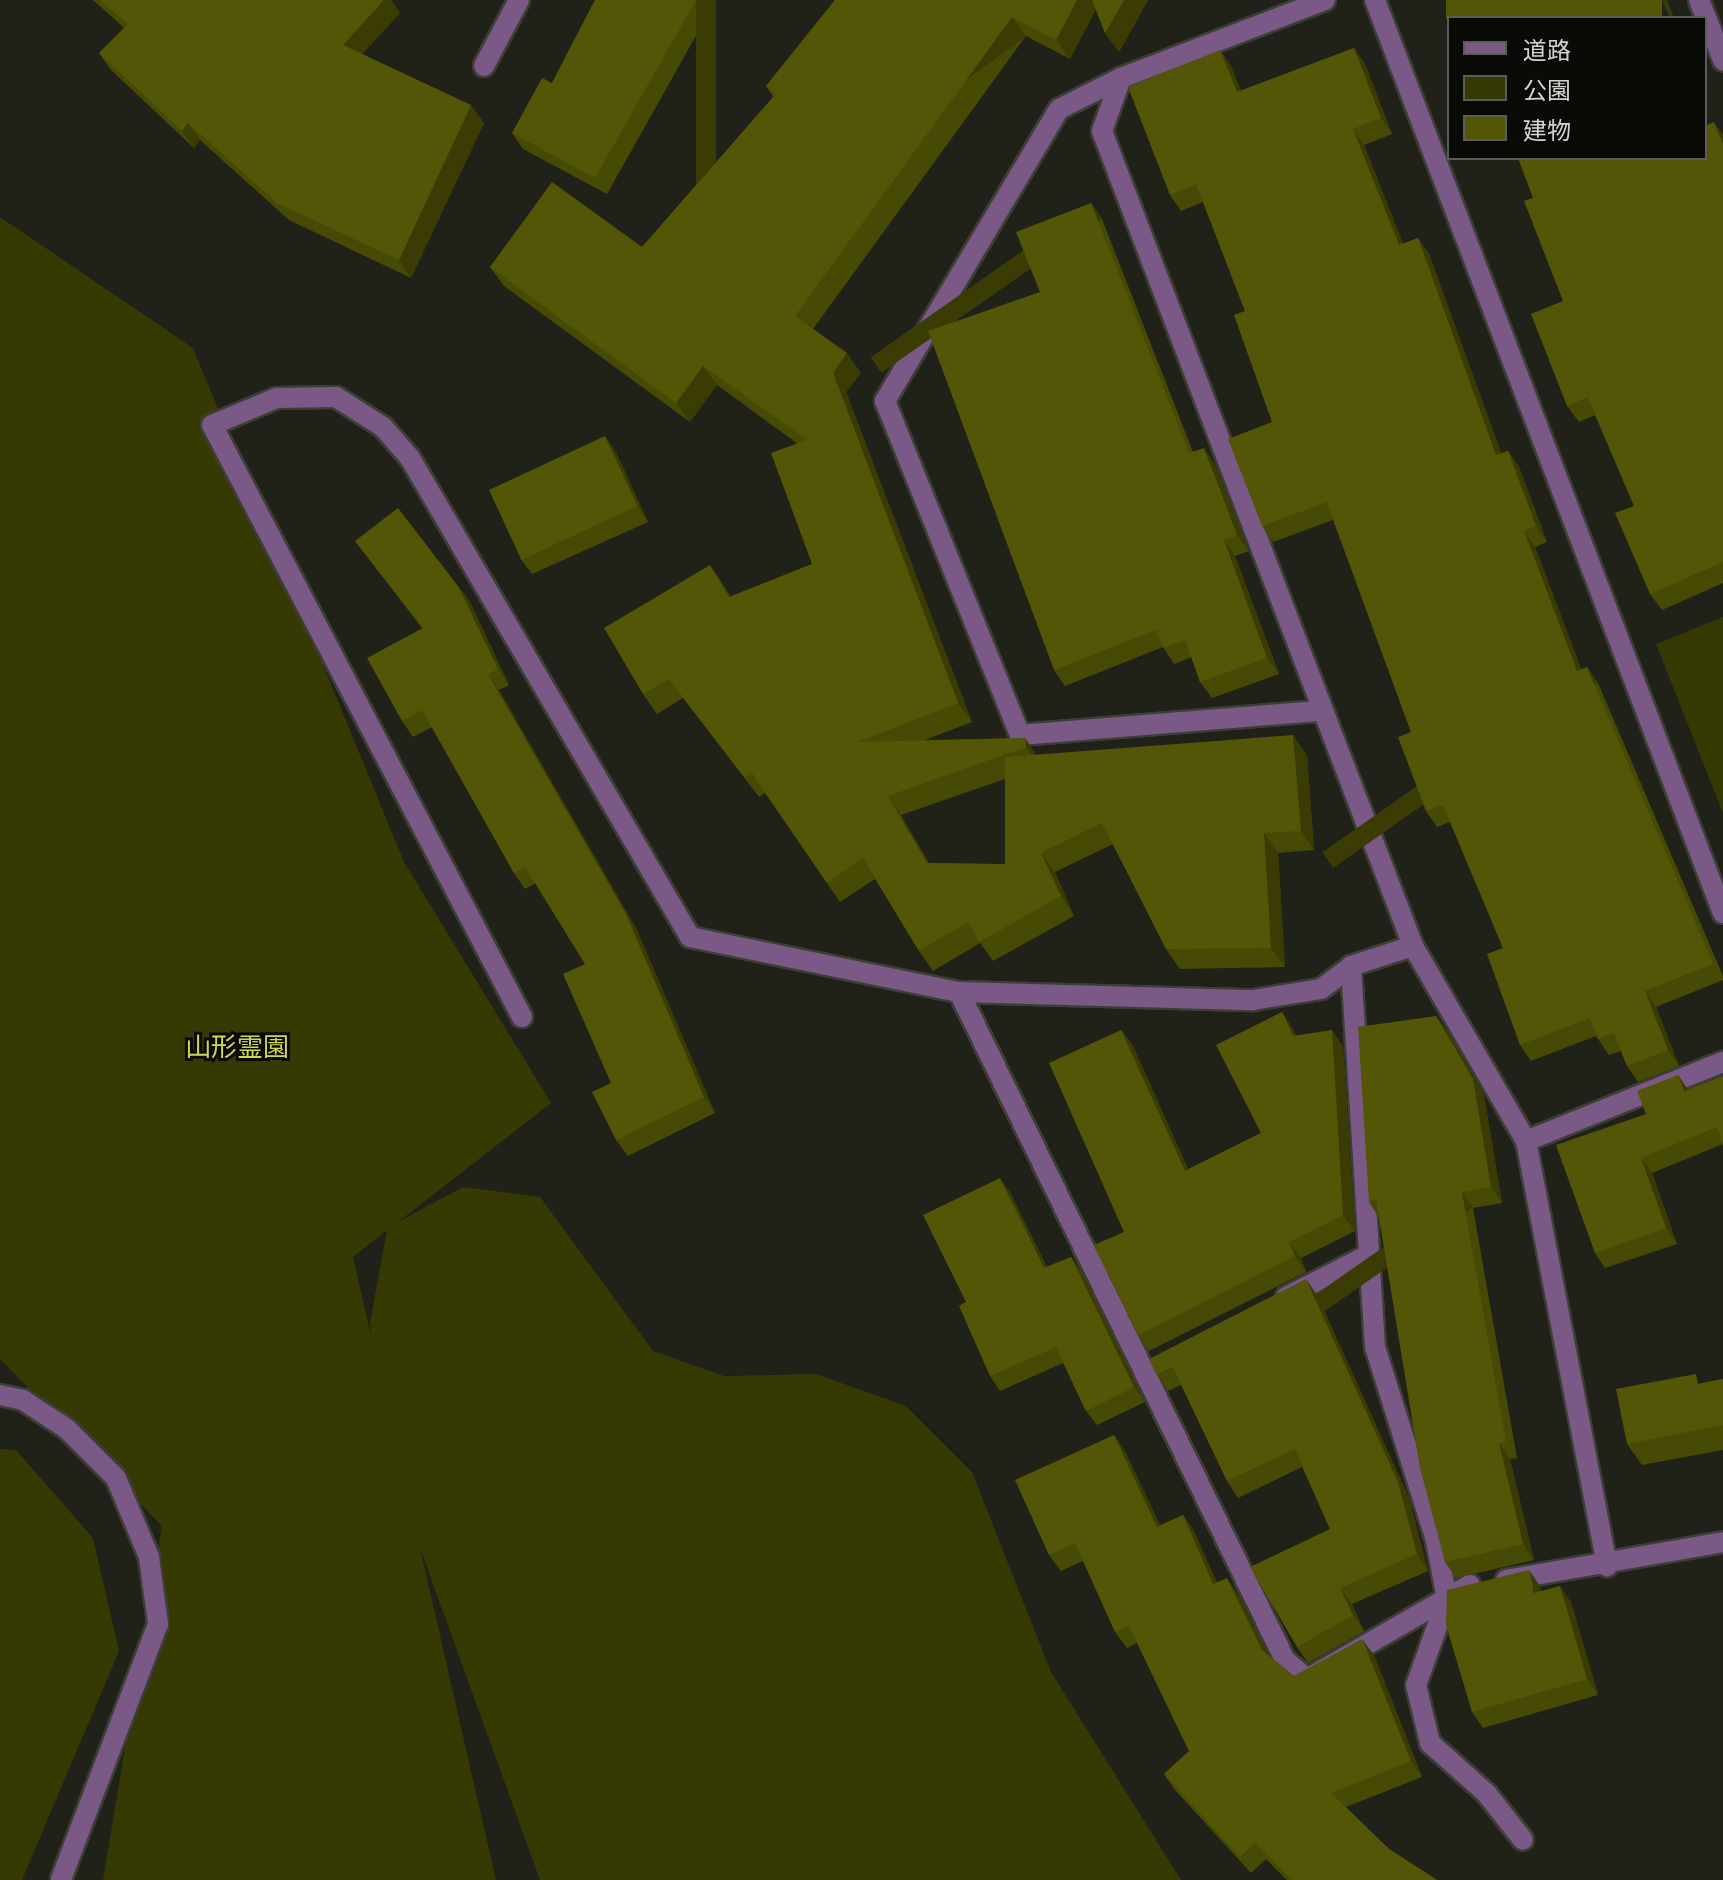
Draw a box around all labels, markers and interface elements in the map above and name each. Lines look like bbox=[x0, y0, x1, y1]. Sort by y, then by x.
legend bbox=[1447, 16, 1707, 160]
text: 道路 bbox=[1523, 35, 1571, 64]
text: 公園 bbox=[1523, 75, 1571, 104]
text: 建物 bbox=[1523, 115, 1571, 144]
park label: 山形霊園 bbox=[185, 1030, 289, 1062]

